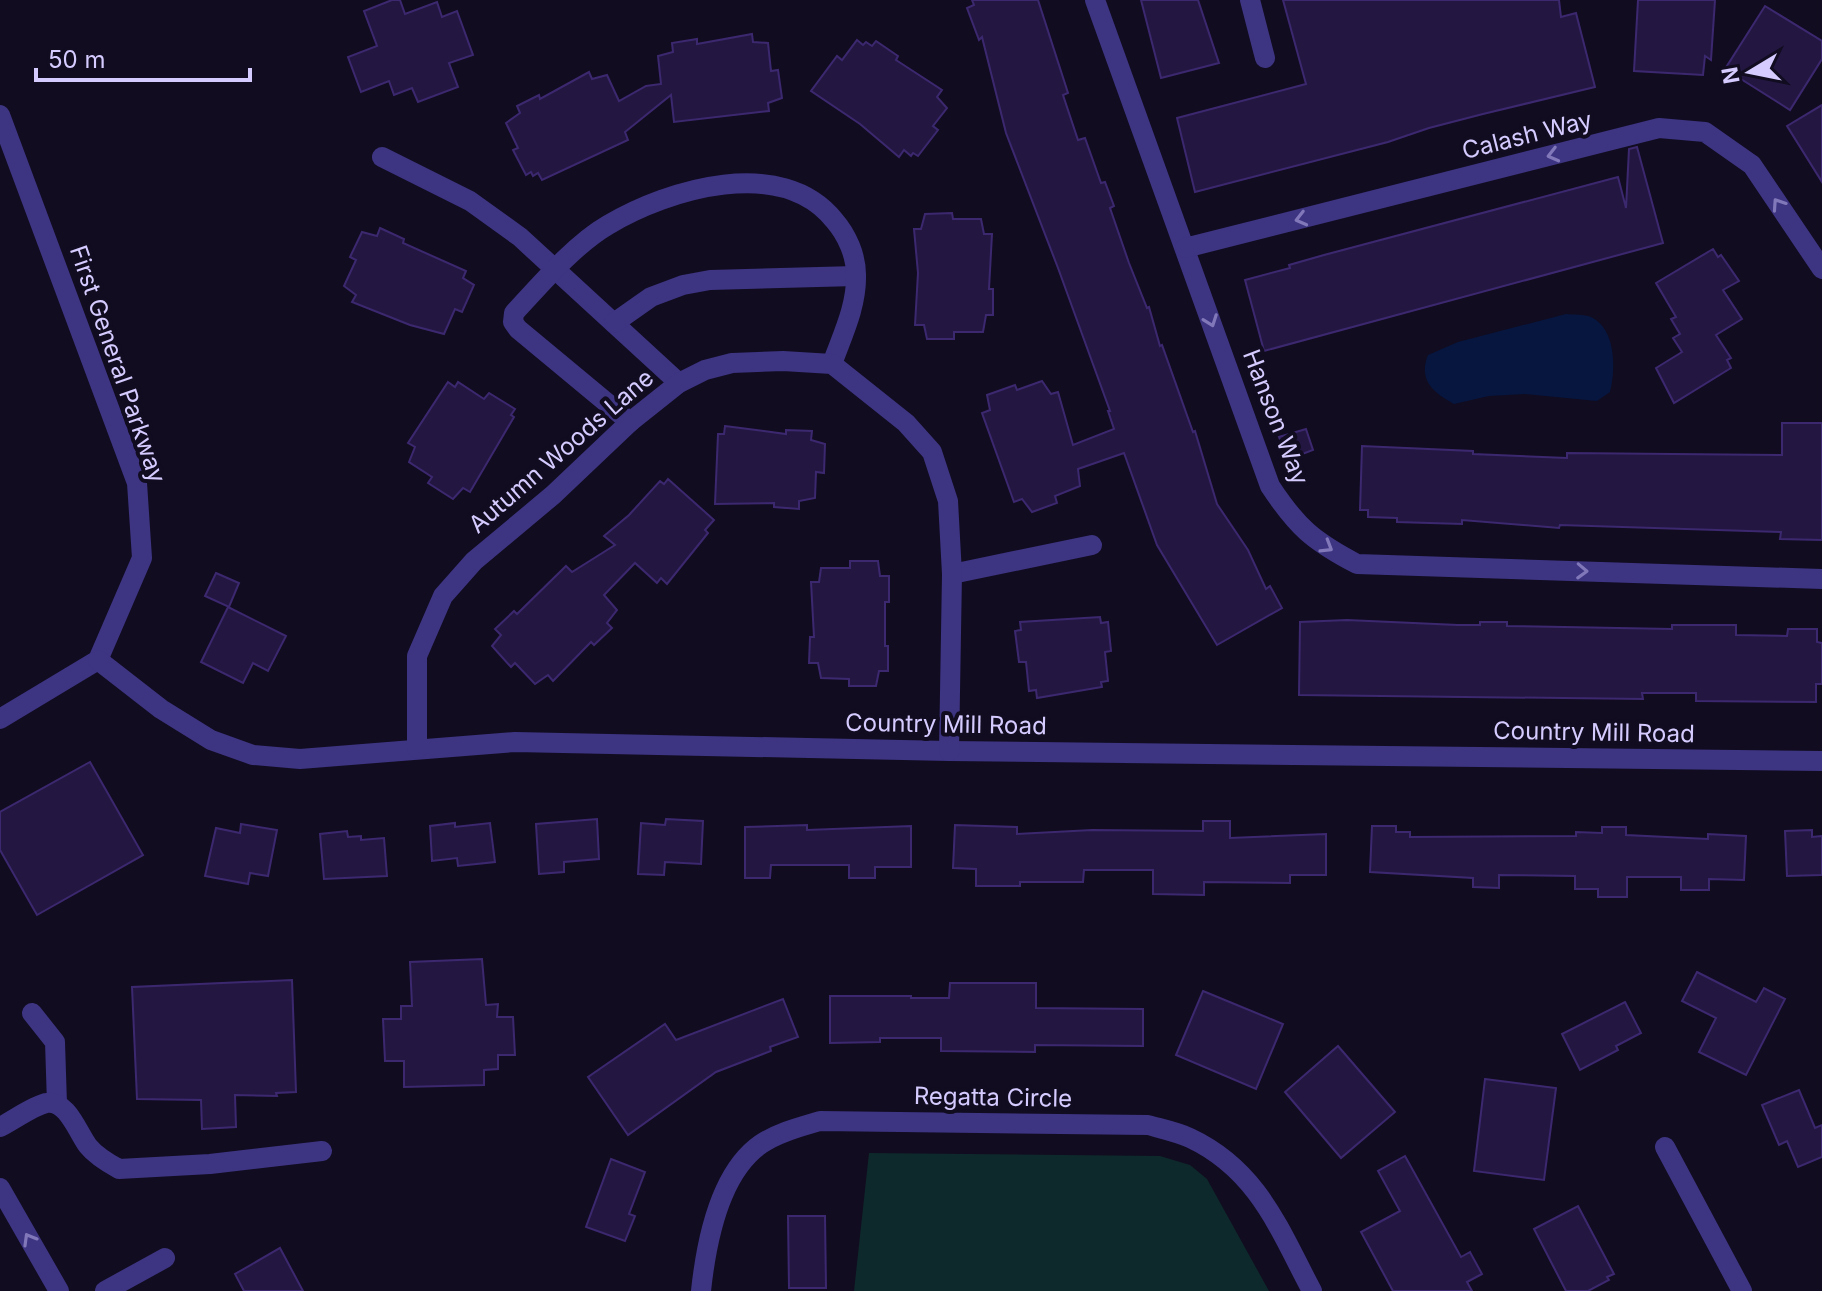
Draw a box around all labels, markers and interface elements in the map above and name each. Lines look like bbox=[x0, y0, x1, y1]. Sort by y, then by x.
scale bar bbox=[36, 32, 250, 82]
north arrow bbox=[1710, 32, 1790, 112]
text: 50 m bbox=[48, 45, 106, 74]
text: N bbox=[1716, 65, 1745, 86]
street label: Calash Way bbox=[1459, 105, 1595, 165]
one-way arrow bbox=[1547, 146, 1560, 163]
one-way arrow bbox=[1773, 198, 1788, 213]
one-way arrow bbox=[1294, 209, 1308, 226]
street label: First General Parkway bbox=[64, 242, 172, 486]
one-way arrow bbox=[1202, 313, 1218, 327]
street label: Hanson Way bbox=[1237, 345, 1315, 489]
street label: Autumn Woods Lane bbox=[463, 363, 659, 539]
one-way arrow bbox=[1318, 537, 1333, 553]
one-way arrow bbox=[1576, 563, 1589, 580]
street label: Country Mill Road bbox=[845, 708, 1047, 740]
street label: Country Mill Road bbox=[1493, 716, 1695, 748]
street label: Regatta Circle bbox=[914, 1081, 1072, 1113]
one-way arrow bbox=[23, 1234, 39, 1248]

